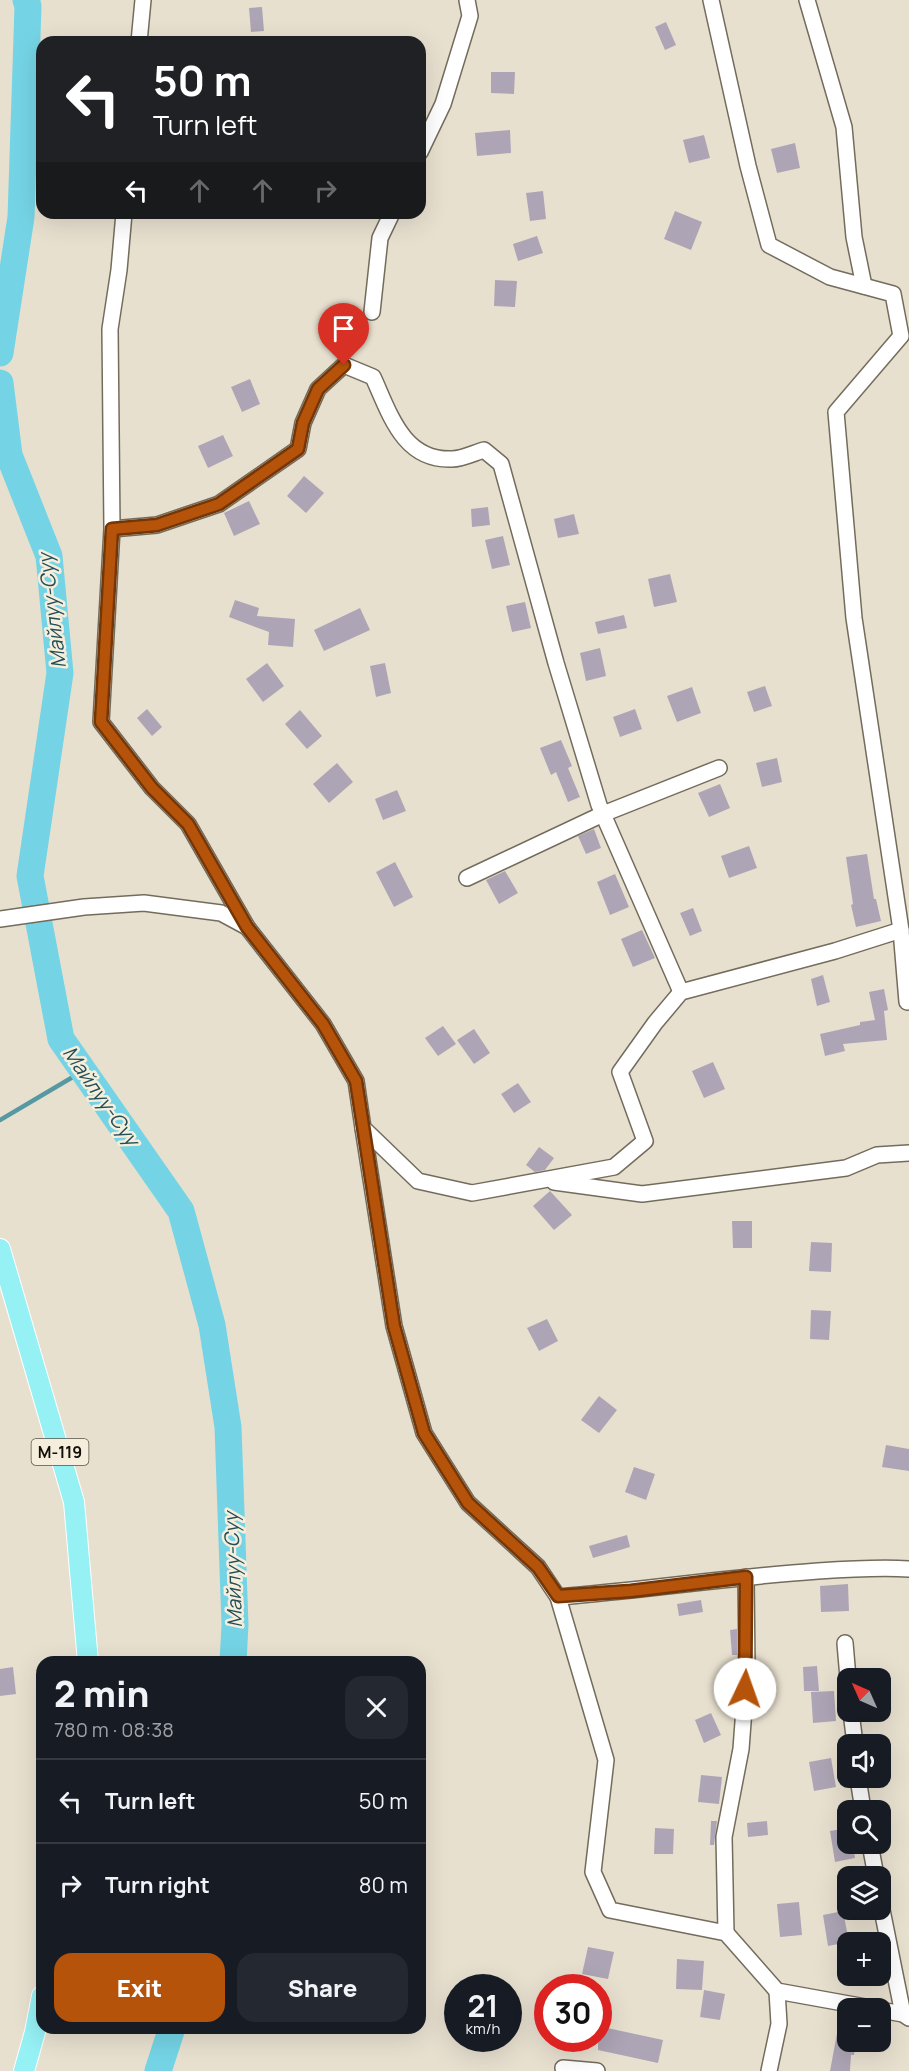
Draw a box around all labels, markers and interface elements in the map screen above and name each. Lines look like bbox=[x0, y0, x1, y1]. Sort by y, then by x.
text: 50 m bbox=[153, 51, 251, 109]
icon: left bbox=[54, 60, 132, 138]
text: Turn left bbox=[153, 106, 257, 143]
icon: left bbox=[120, 174, 153, 207]
icon: ahead bbox=[183, 174, 216, 207]
icon: ahead bbox=[246, 174, 279, 207]
icon: right bbox=[309, 174, 342, 207]
pin bbox=[318, 303, 369, 365]
icon: arrive bbox=[327, 312, 360, 345]
water label: Майлуу-Суу bbox=[31, 550, 72, 670]
water label: Майлуу-Суу bbox=[57, 1041, 147, 1153]
road number: М-119 bbox=[32, 1439, 88, 1465]
water label: Майлуу-Суу bbox=[217, 1509, 248, 1628]
position arrow bbox=[713, 1657, 777, 1721]
north arrow bbox=[837, 1668, 891, 1722]
map controls bbox=[837, 1668, 891, 2052]
text: 2 min bbox=[54, 1669, 149, 1718]
button: close bbox=[345, 1676, 408, 1739]
text: 780 m · 08:38 bbox=[54, 1716, 174, 1743]
button: sound bbox=[837, 1734, 891, 1788]
icon: left bbox=[54, 1785, 87, 1818]
text: Turn left bbox=[105, 1786, 195, 1816]
text: 50 m bbox=[359, 1786, 408, 1816]
button: search bbox=[837, 1800, 891, 1854]
button: layers bbox=[837, 1866, 891, 1920]
icon: right bbox=[54, 1869, 87, 1902]
text: Turn right bbox=[105, 1870, 210, 1900]
text: 80 m bbox=[359, 1870, 408, 1900]
button: + bbox=[837, 1932, 891, 1986]
button: Exit bbox=[54, 1953, 225, 2022]
button: Share bbox=[237, 1953, 408, 2022]
speed limit sign: 30 bbox=[534, 1974, 612, 2052]
text: 21 bbox=[467, 1985, 499, 2026]
button: − bbox=[837, 1998, 891, 2052]
text: km/h bbox=[466, 2018, 500, 2039]

